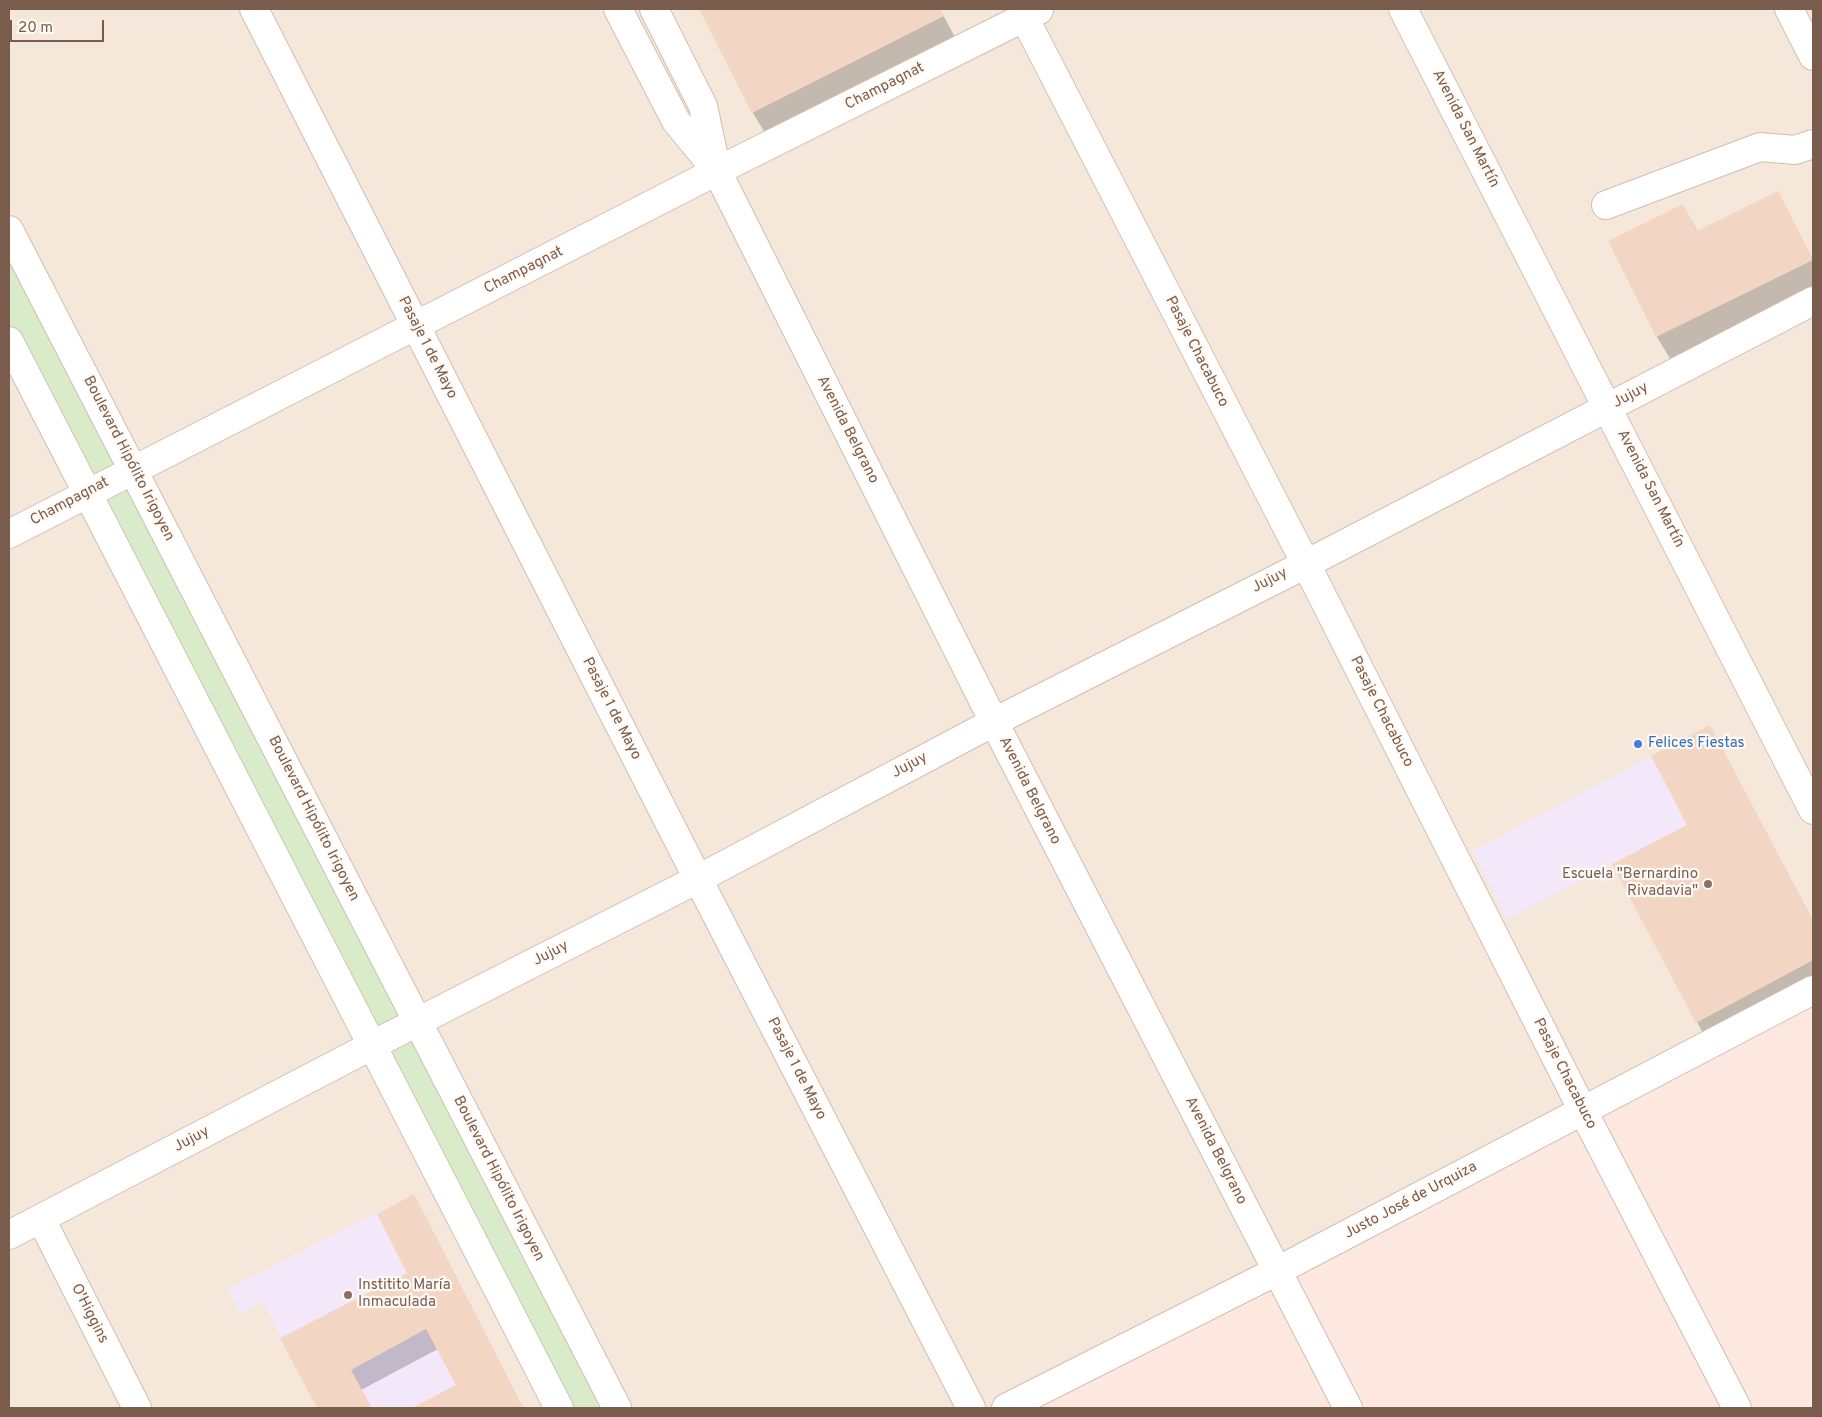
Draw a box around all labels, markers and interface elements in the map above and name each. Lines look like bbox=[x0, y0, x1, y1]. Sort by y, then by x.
scale bar bbox=[12, 10, 106, 42]
text: 20 m bbox=[18, 19, 53, 38]
street label: Champagnat bbox=[842, 59, 928, 115]
street label: Avenida San Martín bbox=[1427, 67, 1503, 191]
street label: Champagnat bbox=[481, 243, 567, 299]
street label: Pasaje 1 de Mayo bbox=[393, 294, 461, 402]
street label: Pasaje Chacabuco bbox=[1160, 294, 1232, 410]
street label: Boulevard Hipólito Irigoyen bbox=[78, 373, 178, 545]
street label: Avenida Belgrano bbox=[812, 373, 882, 487]
street label: Jujuy bbox=[1610, 379, 1652, 413]
street label: Avenida San Martín bbox=[1612, 427, 1688, 551]
street label: Champagnat bbox=[28, 474, 112, 530]
street label: Jujuy bbox=[1249, 564, 1291, 598]
street label: Pasaje Chacabuco bbox=[1345, 654, 1417, 770]
street label: Pasaje 1 de Mayo bbox=[577, 655, 645, 763]
street label: Boulevard Hipólito Irigoyen bbox=[263, 733, 363, 905]
street label: Avenida Belgrano bbox=[994, 734, 1064, 848]
place label: Felices Fiestas bbox=[1648, 735, 1745, 753]
marker: Felices Fiestas bbox=[1632, 738, 1644, 750]
street label: Jujuy bbox=[889, 749, 931, 783]
place label: Escuela "Bernardino Rivadavia" bbox=[1562, 866, 1698, 901]
marker: Escuela "Bernardino Rivadavia" bbox=[1702, 878, 1714, 890]
street label: Jujuy bbox=[530, 937, 572, 971]
street label: Pasaje 1 de Mayo bbox=[762, 1015, 830, 1123]
street label: Pasaje Chacabuco bbox=[1528, 1016, 1600, 1132]
street label: Boulevard Hipólito Irigoyen bbox=[448, 1093, 548, 1265]
street label: Avenida Belgrano bbox=[1180, 1094, 1250, 1208]
street label: Jujuy bbox=[171, 1123, 213, 1157]
street label: Justo José de Urquiza bbox=[1342, 1158, 1480, 1244]
place label: Institito María Inmaculada bbox=[358, 1277, 451, 1312]
street label: O'Higgins bbox=[66, 1281, 112, 1347]
marker: Institito María Inmaculada bbox=[342, 1289, 354, 1301]

